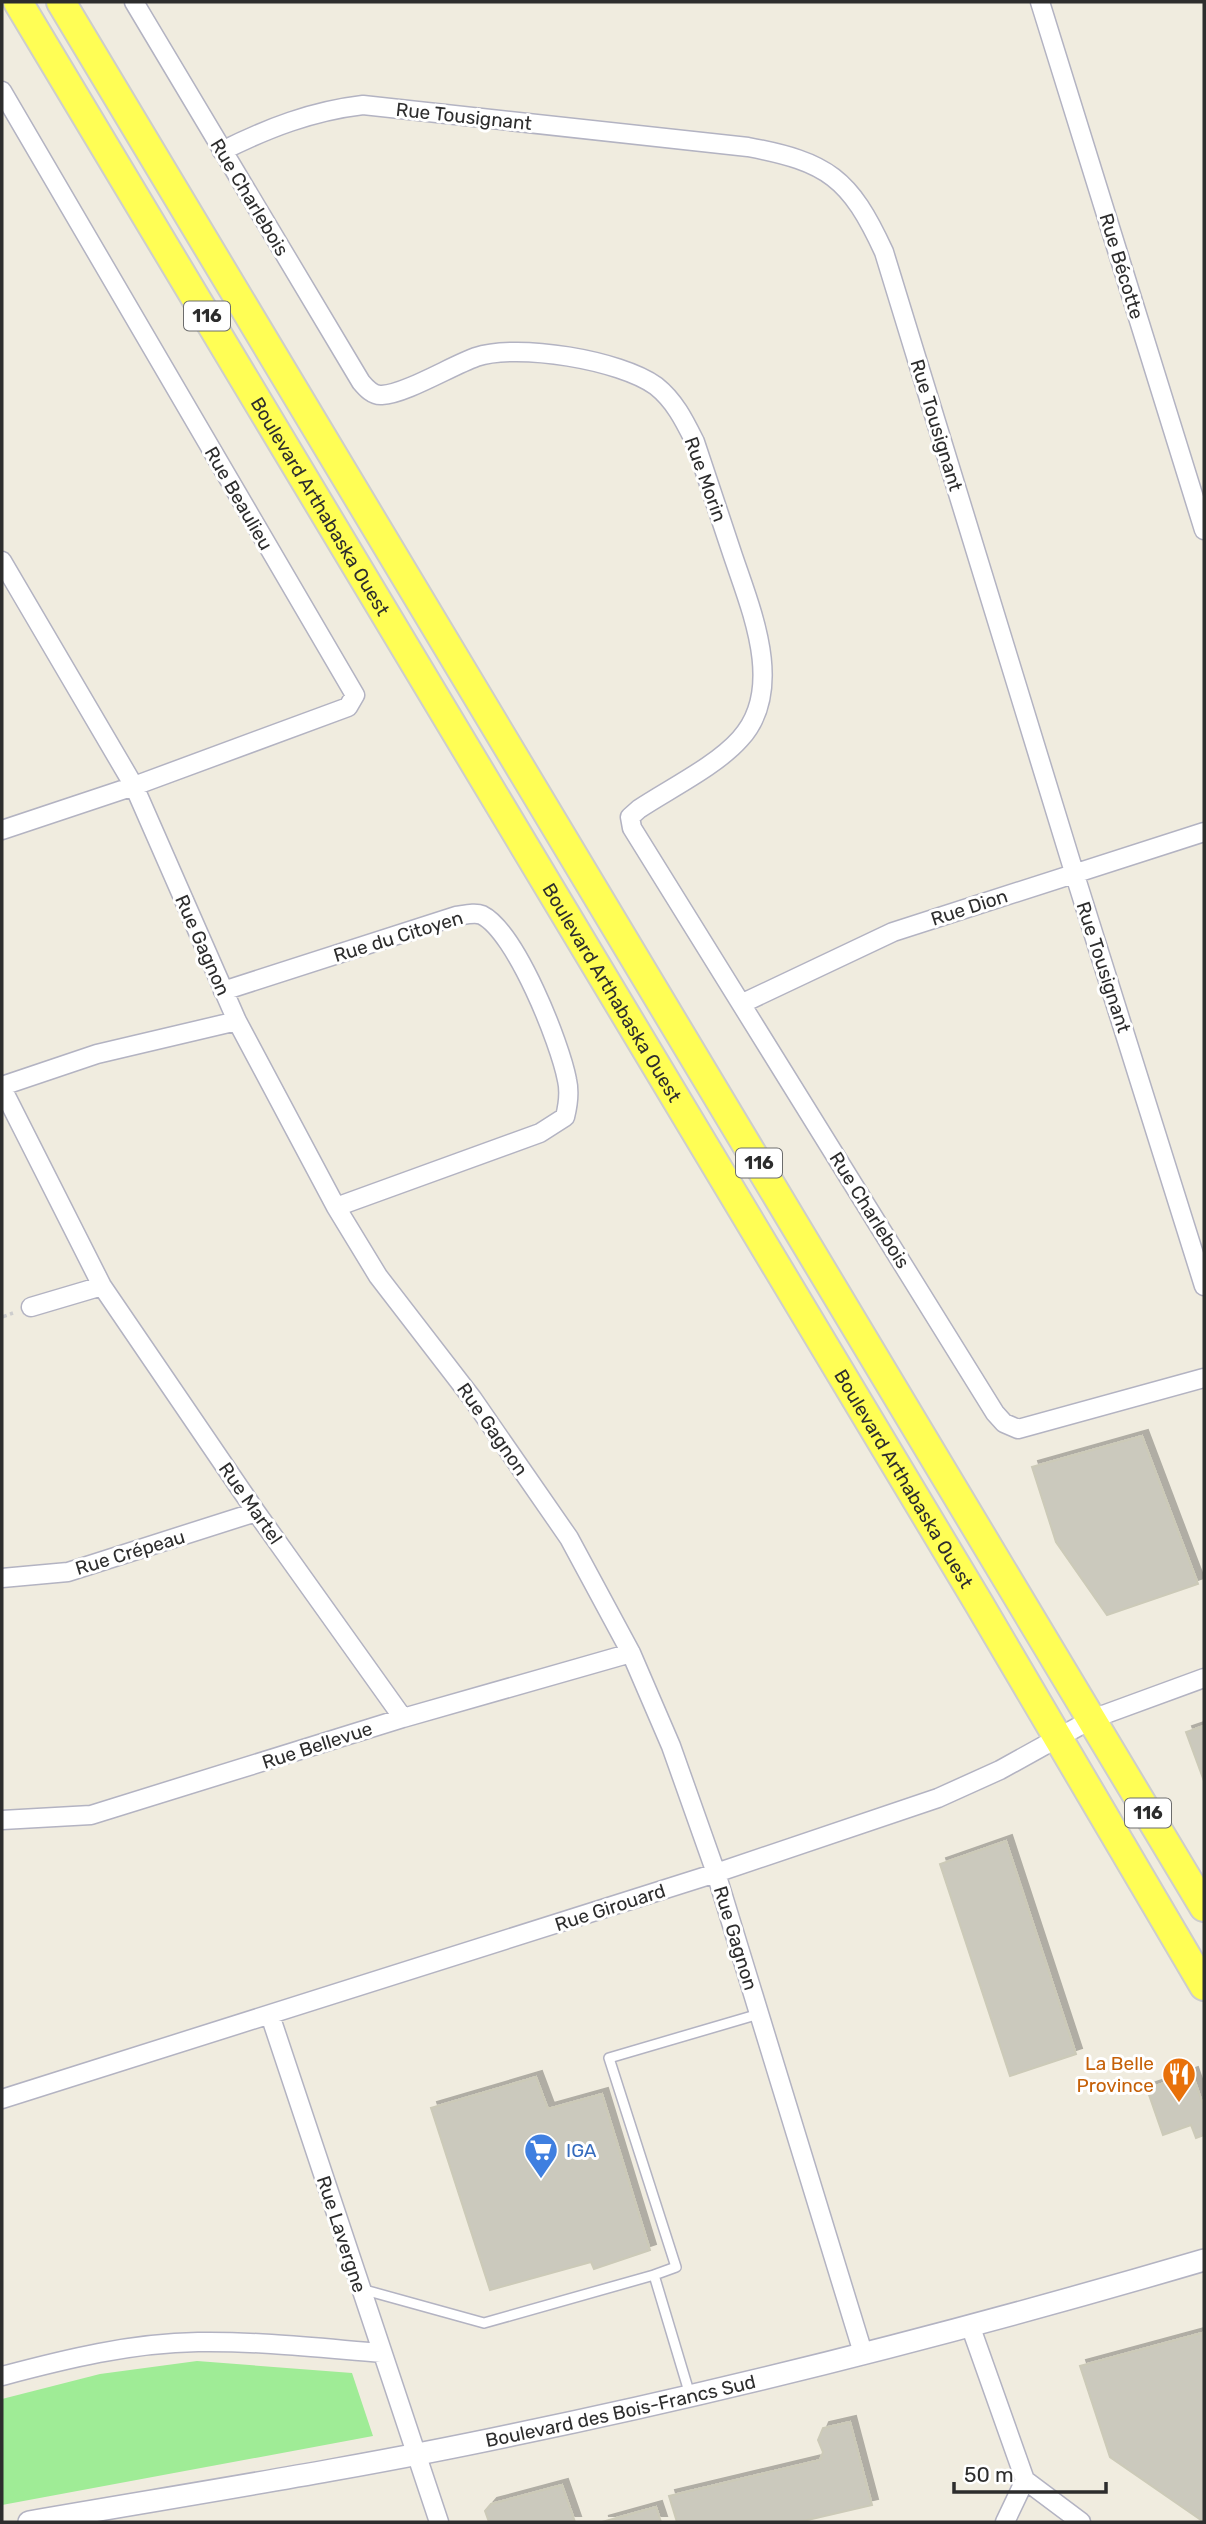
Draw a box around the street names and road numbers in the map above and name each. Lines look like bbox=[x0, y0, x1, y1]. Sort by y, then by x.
street label: Rue Tousignant bbox=[395, 98, 534, 135]
street label: Rue Charlebois bbox=[205, 134, 294, 260]
street label: Rue Bécotte bbox=[1095, 211, 1148, 322]
road number: 116 bbox=[184, 302, 230, 330]
street label: Rue Tousignant bbox=[906, 356, 968, 494]
street label: Boulevard Arthabaska Ouest bbox=[246, 393, 395, 620]
street label: Rue Morin bbox=[680, 434, 731, 525]
street label: Rue Beaulieu bbox=[200, 442, 277, 554]
street label: Boulevard Arthabaska Ouest bbox=[537, 879, 687, 1107]
street label: Rue Dion bbox=[928, 884, 1010, 931]
street label: Rue Gagnon bbox=[170, 891, 235, 999]
street label: Rue Tousignant bbox=[1071, 899, 1136, 1036]
street label: Rue du Citoyen bbox=[331, 906, 466, 967]
road number: 116 bbox=[736, 1148, 782, 1178]
street label: Rue Charlebois bbox=[825, 1148, 915, 1273]
street label: Boulevard Arthabaska Ouest bbox=[829, 1365, 978, 1593]
street label: Rue Gagnon bbox=[452, 1379, 533, 1480]
street label: Rue Martel bbox=[214, 1458, 287, 1549]
street label: Rue Crépeau bbox=[73, 1525, 188, 1580]
street label: Rue Bellevue bbox=[259, 1717, 375, 1774]
road number: 116 bbox=[1125, 1798, 1171, 1828]
street label: Rue Girouard bbox=[552, 1879, 668, 1936]
street label: Rue Gagnon bbox=[709, 1883, 762, 1993]
street label: Rue Lavergne bbox=[312, 2173, 371, 2295]
street label: Boulevard des Bois-Francs Sud bbox=[483, 2370, 758, 2452]

